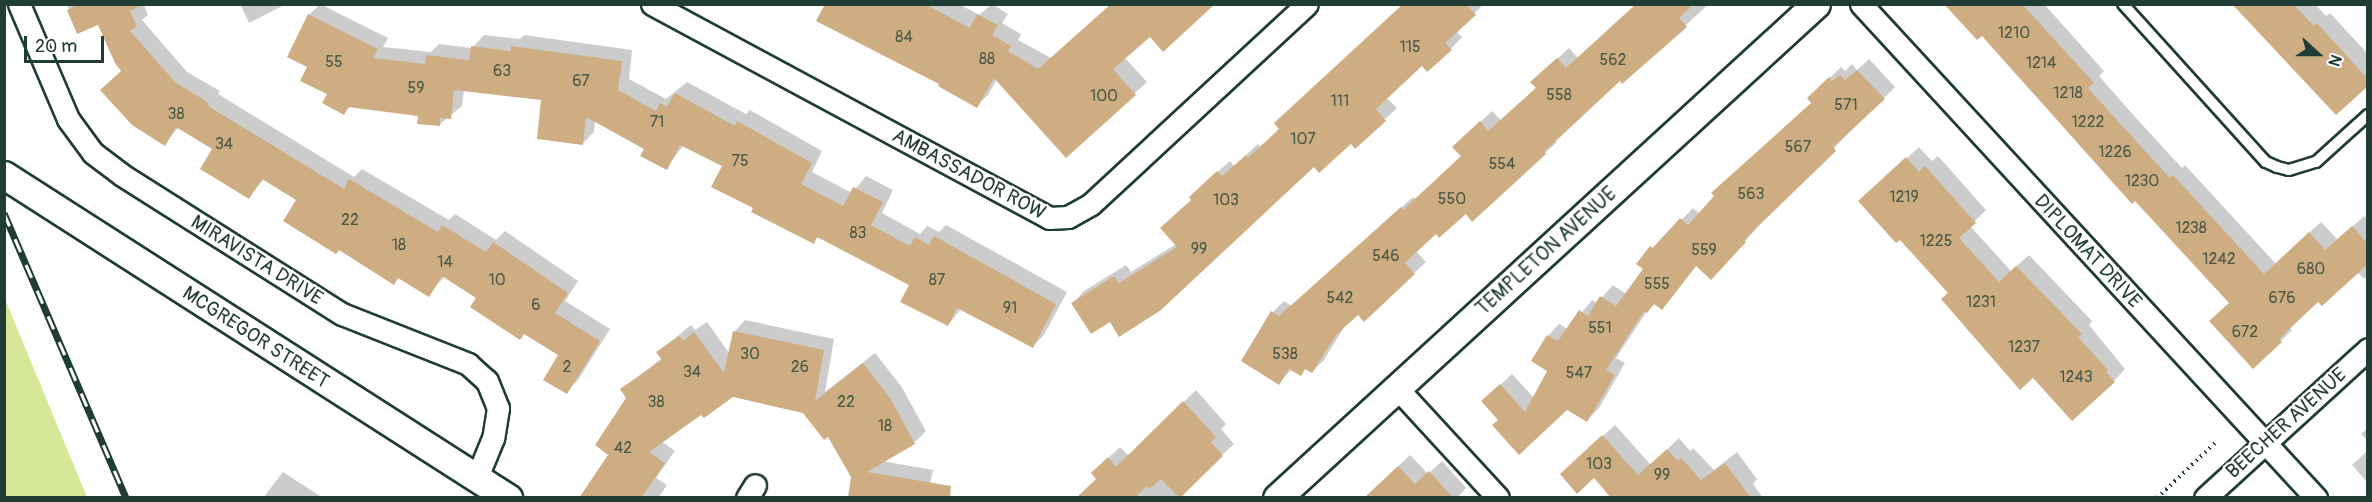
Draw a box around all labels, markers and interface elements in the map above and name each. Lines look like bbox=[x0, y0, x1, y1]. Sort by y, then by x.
house number: 1210 bbox=[1998, 23, 2030, 43]
scale bar bbox=[27, 24, 106, 62]
north arrow bbox=[2288, 24, 2348, 84]
house number: 84 bbox=[895, 27, 913, 47]
text: 20 m bbox=[35, 35, 77, 58]
house number: 115 bbox=[1399, 37, 1421, 57]
house number: 88 bbox=[979, 49, 995, 69]
house number: 562 bbox=[1600, 50, 1626, 70]
house number: 55 bbox=[325, 52, 343, 72]
text: N bbox=[2324, 52, 2346, 69]
house number: 1214 bbox=[2026, 53, 2056, 73]
house number: 63 bbox=[493, 61, 511, 81]
house number: 67 bbox=[572, 71, 590, 91]
house number: 59 bbox=[408, 78, 424, 98]
house number: 1218 bbox=[2053, 83, 2083, 103]
house number: 558 bbox=[1546, 85, 1572, 105]
house number: 100 bbox=[1090, 86, 1118, 106]
house number: 111 bbox=[1331, 91, 1349, 111]
house number: 571 bbox=[1834, 95, 1858, 115]
house number: 38 bbox=[168, 104, 184, 124]
house number: 71 bbox=[650, 112, 664, 132]
house number: 1222 bbox=[2071, 112, 2105, 132]
street label: AMBASSADOR ROW bbox=[888, 123, 1050, 225]
house number: 107 bbox=[1290, 129, 1316, 149]
house number: 34 bbox=[215, 134, 233, 154]
house number: 567 bbox=[1785, 137, 1811, 157]
house number: 1226 bbox=[2098, 142, 2132, 162]
house number: 75 bbox=[731, 151, 749, 171]
house number: 554 bbox=[1489, 154, 1515, 174]
house number: 1230 bbox=[2125, 171, 2159, 191]
street label: TEMPLETON AVENUE bbox=[1471, 182, 1621, 320]
house number: 563 bbox=[1738, 184, 1764, 204]
house number: 1219 bbox=[1889, 187, 1919, 207]
house number: 550 bbox=[1438, 189, 1466, 209]
street label: DIPLOMAT DRIVE bbox=[2029, 189, 2147, 313]
house number: 103 bbox=[1213, 190, 1239, 210]
street label: MIRAVISTA DRIVE bbox=[187, 210, 327, 310]
house number: 22 bbox=[341, 210, 359, 230]
house number: 1238 bbox=[2175, 218, 2207, 238]
house number: 83 bbox=[850, 223, 866, 243]
house number: 1225 bbox=[1920, 231, 1952, 251]
house number: 18 bbox=[392, 235, 406, 255]
house number: 99 bbox=[1191, 239, 1207, 259]
house number: 559 bbox=[1691, 240, 1717, 260]
house number: 546 bbox=[1372, 246, 1400, 266]
house number: 1242 bbox=[2202, 249, 2236, 269]
house number: 14 bbox=[437, 252, 453, 272]
house number: 680 bbox=[2297, 259, 2325, 279]
house number: 10 bbox=[488, 270, 506, 290]
house number: 87 bbox=[929, 270, 945, 290]
house number: 555 bbox=[1644, 274, 1670, 294]
street label: MCGREGOR STREET bbox=[178, 281, 334, 393]
house number: 542 bbox=[1327, 288, 1353, 308]
house number: 676 bbox=[2269, 288, 2295, 308]
house number: 1231 bbox=[1966, 292, 1996, 312]
house number: 6 bbox=[531, 295, 541, 315]
house number: 91 bbox=[1003, 298, 1017, 318]
house number: 551 bbox=[1588, 318, 1612, 338]
house number: 672 bbox=[2232, 322, 2258, 342]
house number: 1237 bbox=[2008, 337, 2040, 357]
house number: 30 bbox=[740, 344, 760, 364]
house number: 538 bbox=[1272, 344, 1298, 364]
house number: 2 bbox=[563, 357, 571, 377]
house number: 26 bbox=[791, 357, 809, 377]
house number: 34 bbox=[683, 362, 701, 382]
house number: 547 bbox=[1566, 363, 1592, 383]
street label: BEECHER AVENUE bbox=[2221, 363, 2351, 483]
house number: 1243 bbox=[2059, 367, 2093, 387]
house number: 38 bbox=[648, 392, 664, 412]
house number: 22 bbox=[837, 392, 855, 412]
house number: 18 bbox=[878, 416, 892, 436]
house number: 42 bbox=[614, 438, 632, 458]
house number: 103 bbox=[1586, 454, 1612, 474]
house number: 99 bbox=[1654, 465, 1670, 485]

